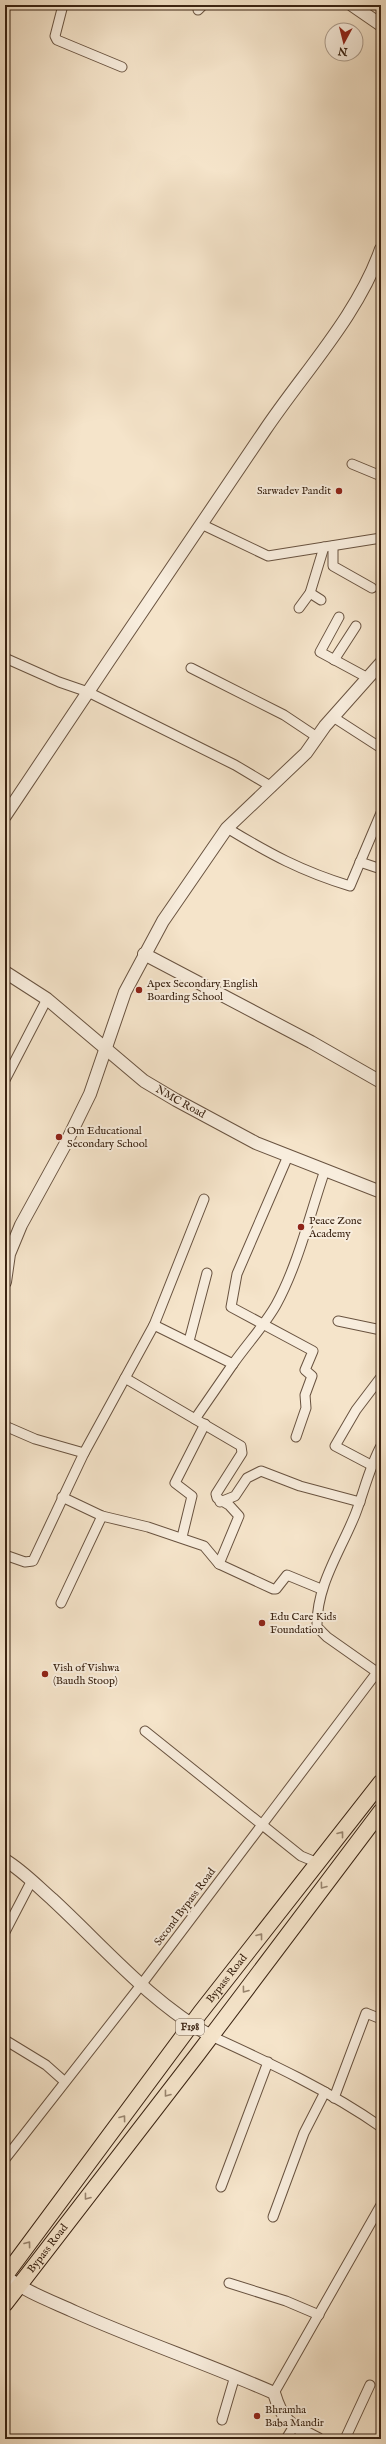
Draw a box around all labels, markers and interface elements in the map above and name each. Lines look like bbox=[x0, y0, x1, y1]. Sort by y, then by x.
north arrow bbox=[324, 22, 364, 62]
text: N bbox=[337, 43, 349, 59]
place label: Sarwadev Pandit bbox=[257, 484, 331, 498]
marker: Sarwadev Pandit bbox=[334, 486, 344, 496]
place label: Apex Secondary English Boarding School bbox=[146, 977, 258, 1004]
marker: Apex Secondary English Boarding School bbox=[134, 985, 144, 995]
street label: NMC Road bbox=[153, 1082, 208, 1122]
place label: Om Educational Secondary School bbox=[67, 1124, 148, 1151]
marker: Om Educational Secondary School bbox=[54, 1132, 64, 1142]
place label: Peace Zone Academy bbox=[308, 1214, 362, 1241]
marker: Peace Zone Academy bbox=[296, 1222, 306, 1232]
place label: Edu Care Kids Foundation bbox=[270, 1610, 336, 1637]
marker: Edu Care Kids Foundation bbox=[257, 1618, 267, 1628]
place label: Vish of Vishwa (Baudh Stoop) bbox=[52, 1661, 119, 1688]
marker: Vish of Vishwa (Baudh Stoop) bbox=[40, 1669, 50, 1679]
one-way arrow bbox=[336, 1831, 343, 1838]
street label: Second Bypass Road bbox=[151, 1865, 219, 1949]
one-way arrow bbox=[321, 1882, 328, 1889]
one-way arrow bbox=[256, 1933, 263, 1940]
street label: Bypass Road bbox=[203, 1951, 251, 2006]
one-way arrow bbox=[243, 1986, 250, 1993]
road number: F198 bbox=[176, 2019, 204, 2035]
one-way arrow bbox=[164, 2090, 172, 2097]
one-way arrow bbox=[118, 2115, 125, 2122]
one-way arrow bbox=[85, 2192, 92, 2199]
street label: Bypass Road bbox=[24, 2221, 71, 2276]
one-way arrow bbox=[23, 2242, 30, 2249]
place label: Bhramha Baba Mandir bbox=[265, 2403, 324, 2430]
marker: Bhramha Baba Mandir bbox=[252, 2411, 262, 2421]

